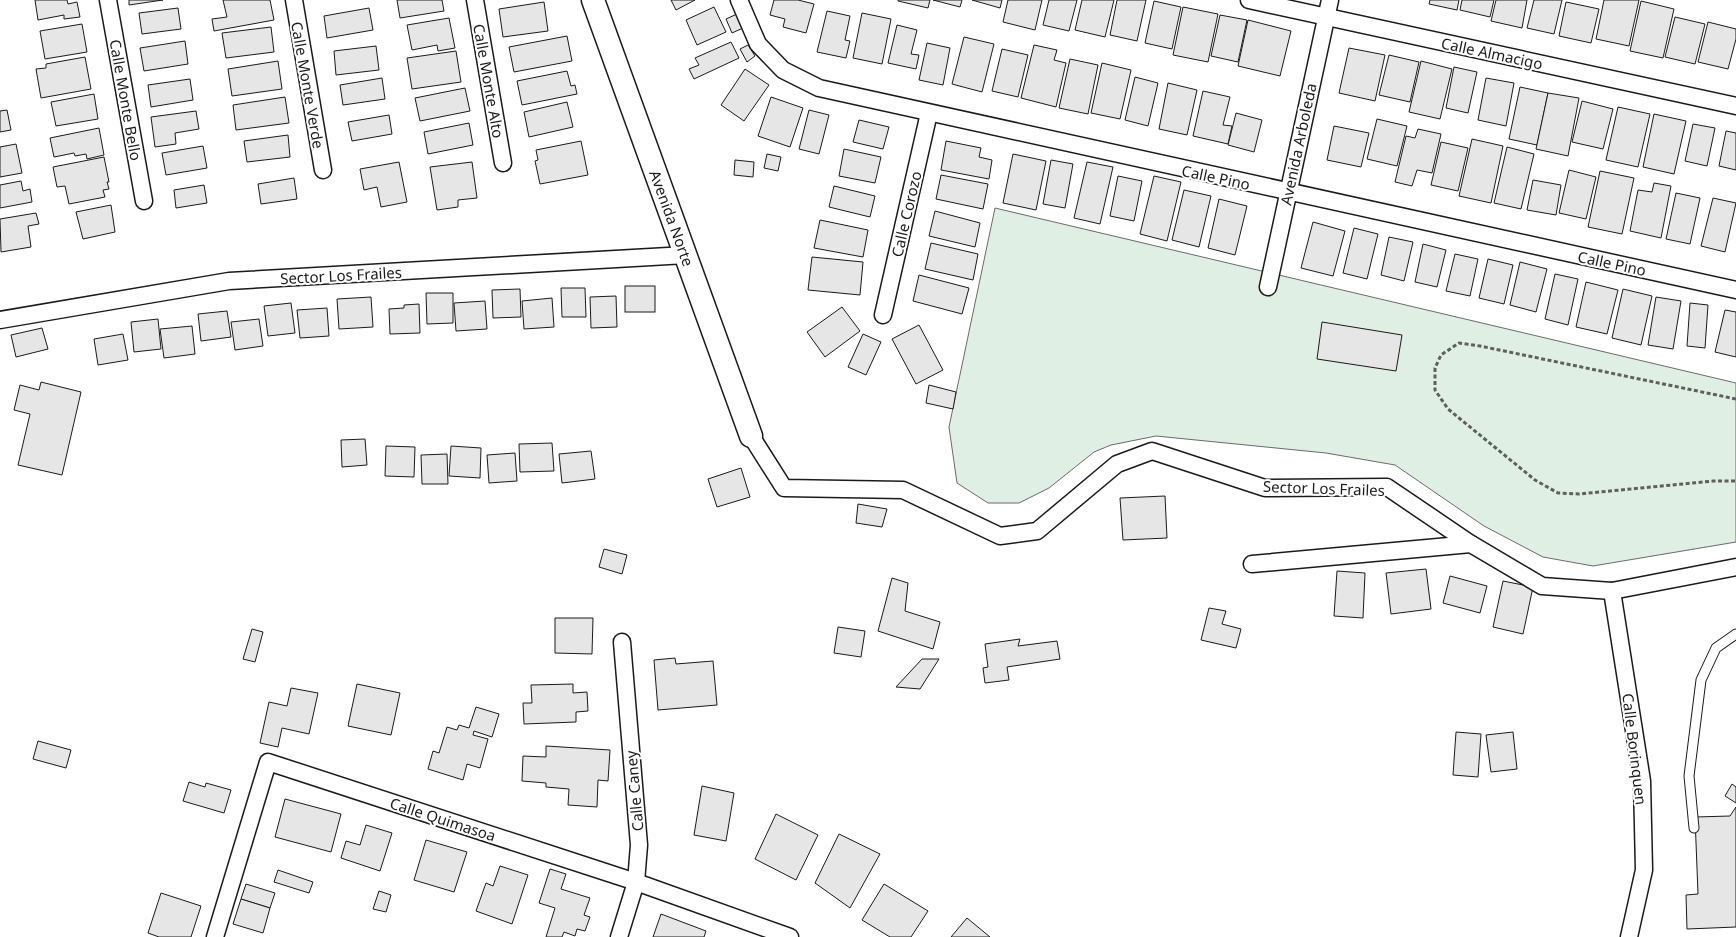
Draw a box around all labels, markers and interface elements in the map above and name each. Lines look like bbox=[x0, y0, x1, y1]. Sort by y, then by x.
street label: Calle Monte Verde bbox=[287, 20, 329, 150]
street label: Calle Monte Alto bbox=[469, 22, 509, 140]
street label: Calle Almacigo bbox=[1439, 32, 1545, 74]
street label: Calle Monte Bello bbox=[105, 38, 147, 162]
street label: Avenida Arboleda bbox=[1275, 81, 1321, 207]
street label: Calle Pino bbox=[1180, 160, 1252, 194]
street label: Avenida Norte bbox=[645, 167, 699, 269]
street label: Calle Corozo bbox=[886, 169, 926, 259]
street label: Calle Pino bbox=[1576, 246, 1648, 280]
street label: Sector Los Frailes bbox=[280, 262, 402, 288]
street label: Sector Los Frailes bbox=[1263, 476, 1385, 500]
street label: Calle Borinquen bbox=[1618, 692, 1652, 806]
street label: Calle Caney bbox=[620, 749, 647, 832]
street label: Calle Quimasoa bbox=[388, 792, 498, 846]

